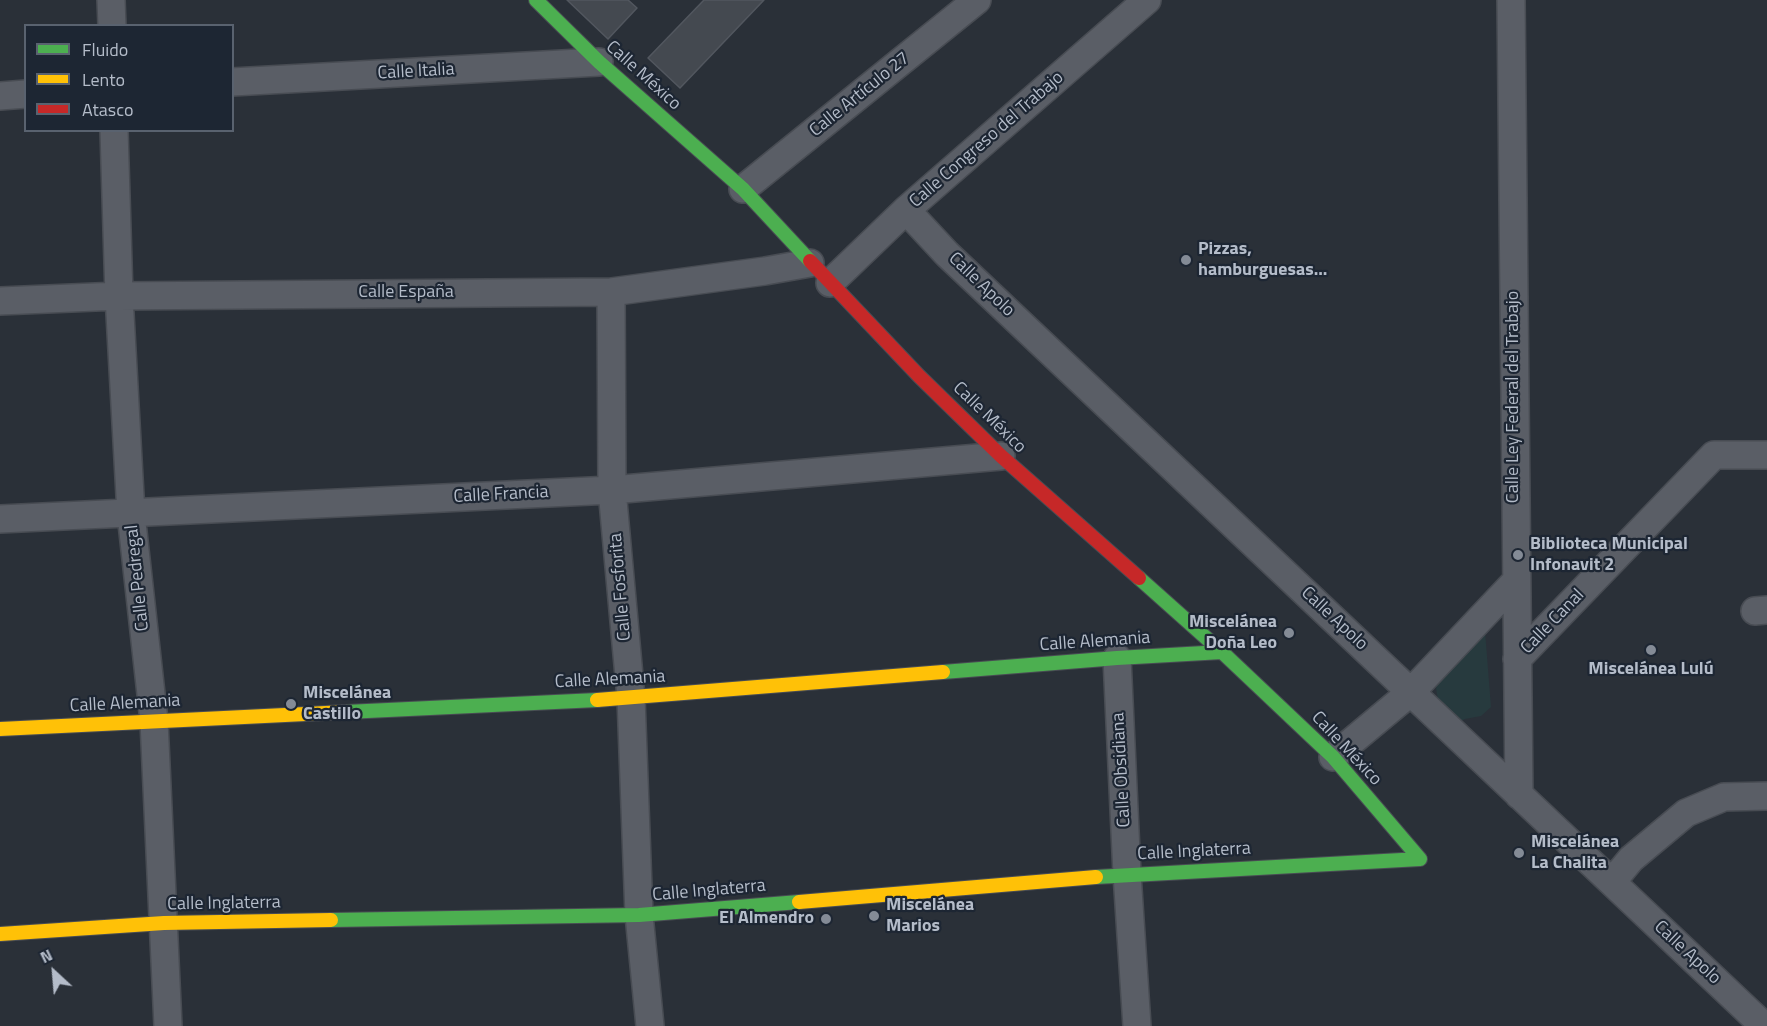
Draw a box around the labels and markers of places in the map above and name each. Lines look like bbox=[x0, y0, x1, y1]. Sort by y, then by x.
place label: Pizzas, hamburguesas... bbox=[1198, 239, 1327, 282]
marker: Pizzas, hamburguesas... bbox=[1179, 253, 1193, 267]
place label: Biblioteca Municipal Infonavit 2 bbox=[1530, 534, 1688, 576]
marker: Biblioteca Municipal Infonavit 2 bbox=[1511, 548, 1525, 562]
place label: Miscelánea Doña Leo bbox=[1189, 612, 1277, 654]
marker: Miscelánea Doña Leo bbox=[1282, 626, 1296, 640]
marker: Miscelánea Lulú bbox=[1644, 643, 1658, 657]
place label: Miscelánea Lulú bbox=[1588, 659, 1714, 681]
place label: Miscelánea Castillo bbox=[303, 683, 391, 726]
marker: Miscelánea Castillo bbox=[284, 697, 298, 711]
place label: Miscelánea La Chalita bbox=[1531, 832, 1619, 874]
marker: Miscelánea La Chalita bbox=[1512, 846, 1526, 860]
place label: Miscelánea Marios bbox=[886, 895, 974, 938]
place label: El Almendro bbox=[719, 908, 814, 930]
marker: Miscelánea Marios bbox=[867, 909, 881, 923]
marker: El Almendro bbox=[819, 912, 833, 926]

